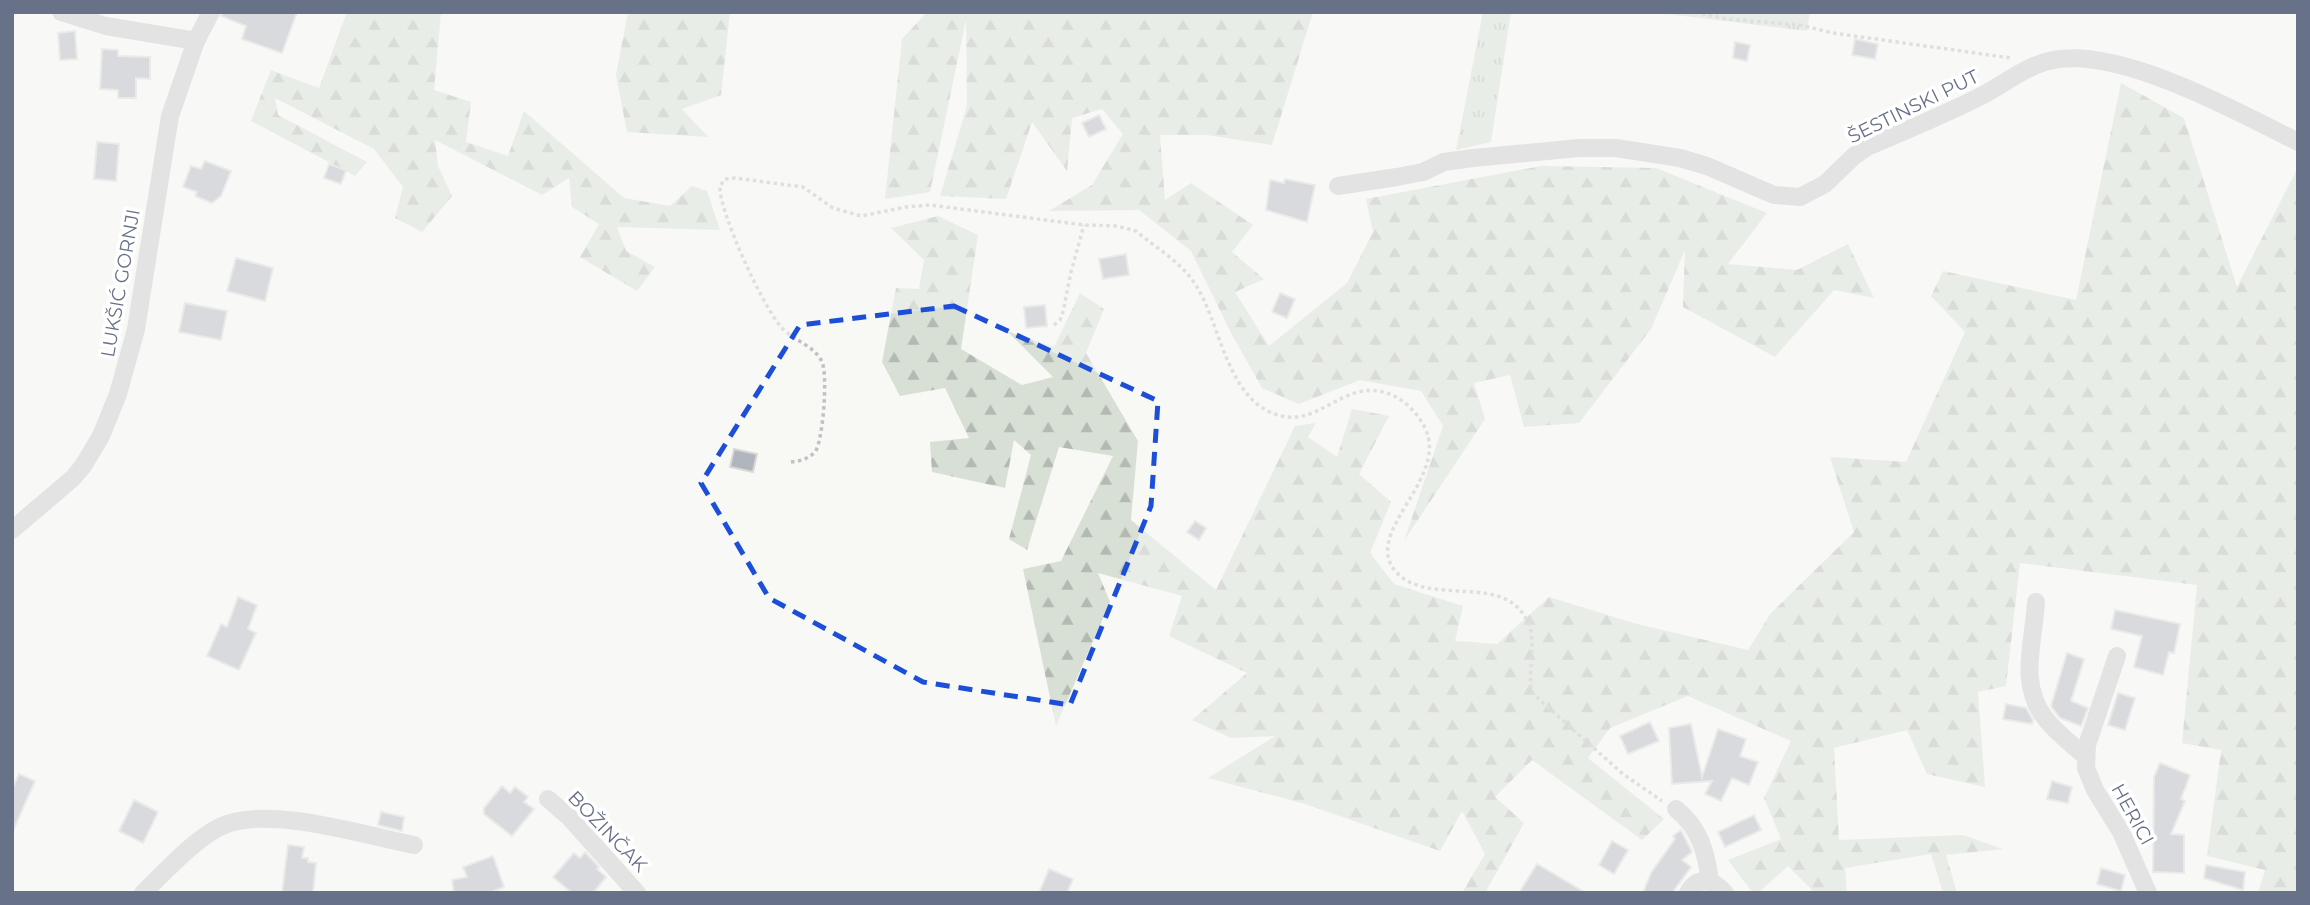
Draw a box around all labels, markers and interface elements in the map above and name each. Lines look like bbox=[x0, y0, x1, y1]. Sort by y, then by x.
street label: ŠESTINSKI PUT bbox=[1844, 65, 1983, 148]
street label: LUKŠIĆ GORNJI bbox=[96, 207, 145, 359]
street label: HERICI bbox=[2106, 779, 2159, 849]
street label: BOŽINČAK bbox=[563, 786, 652, 877]

